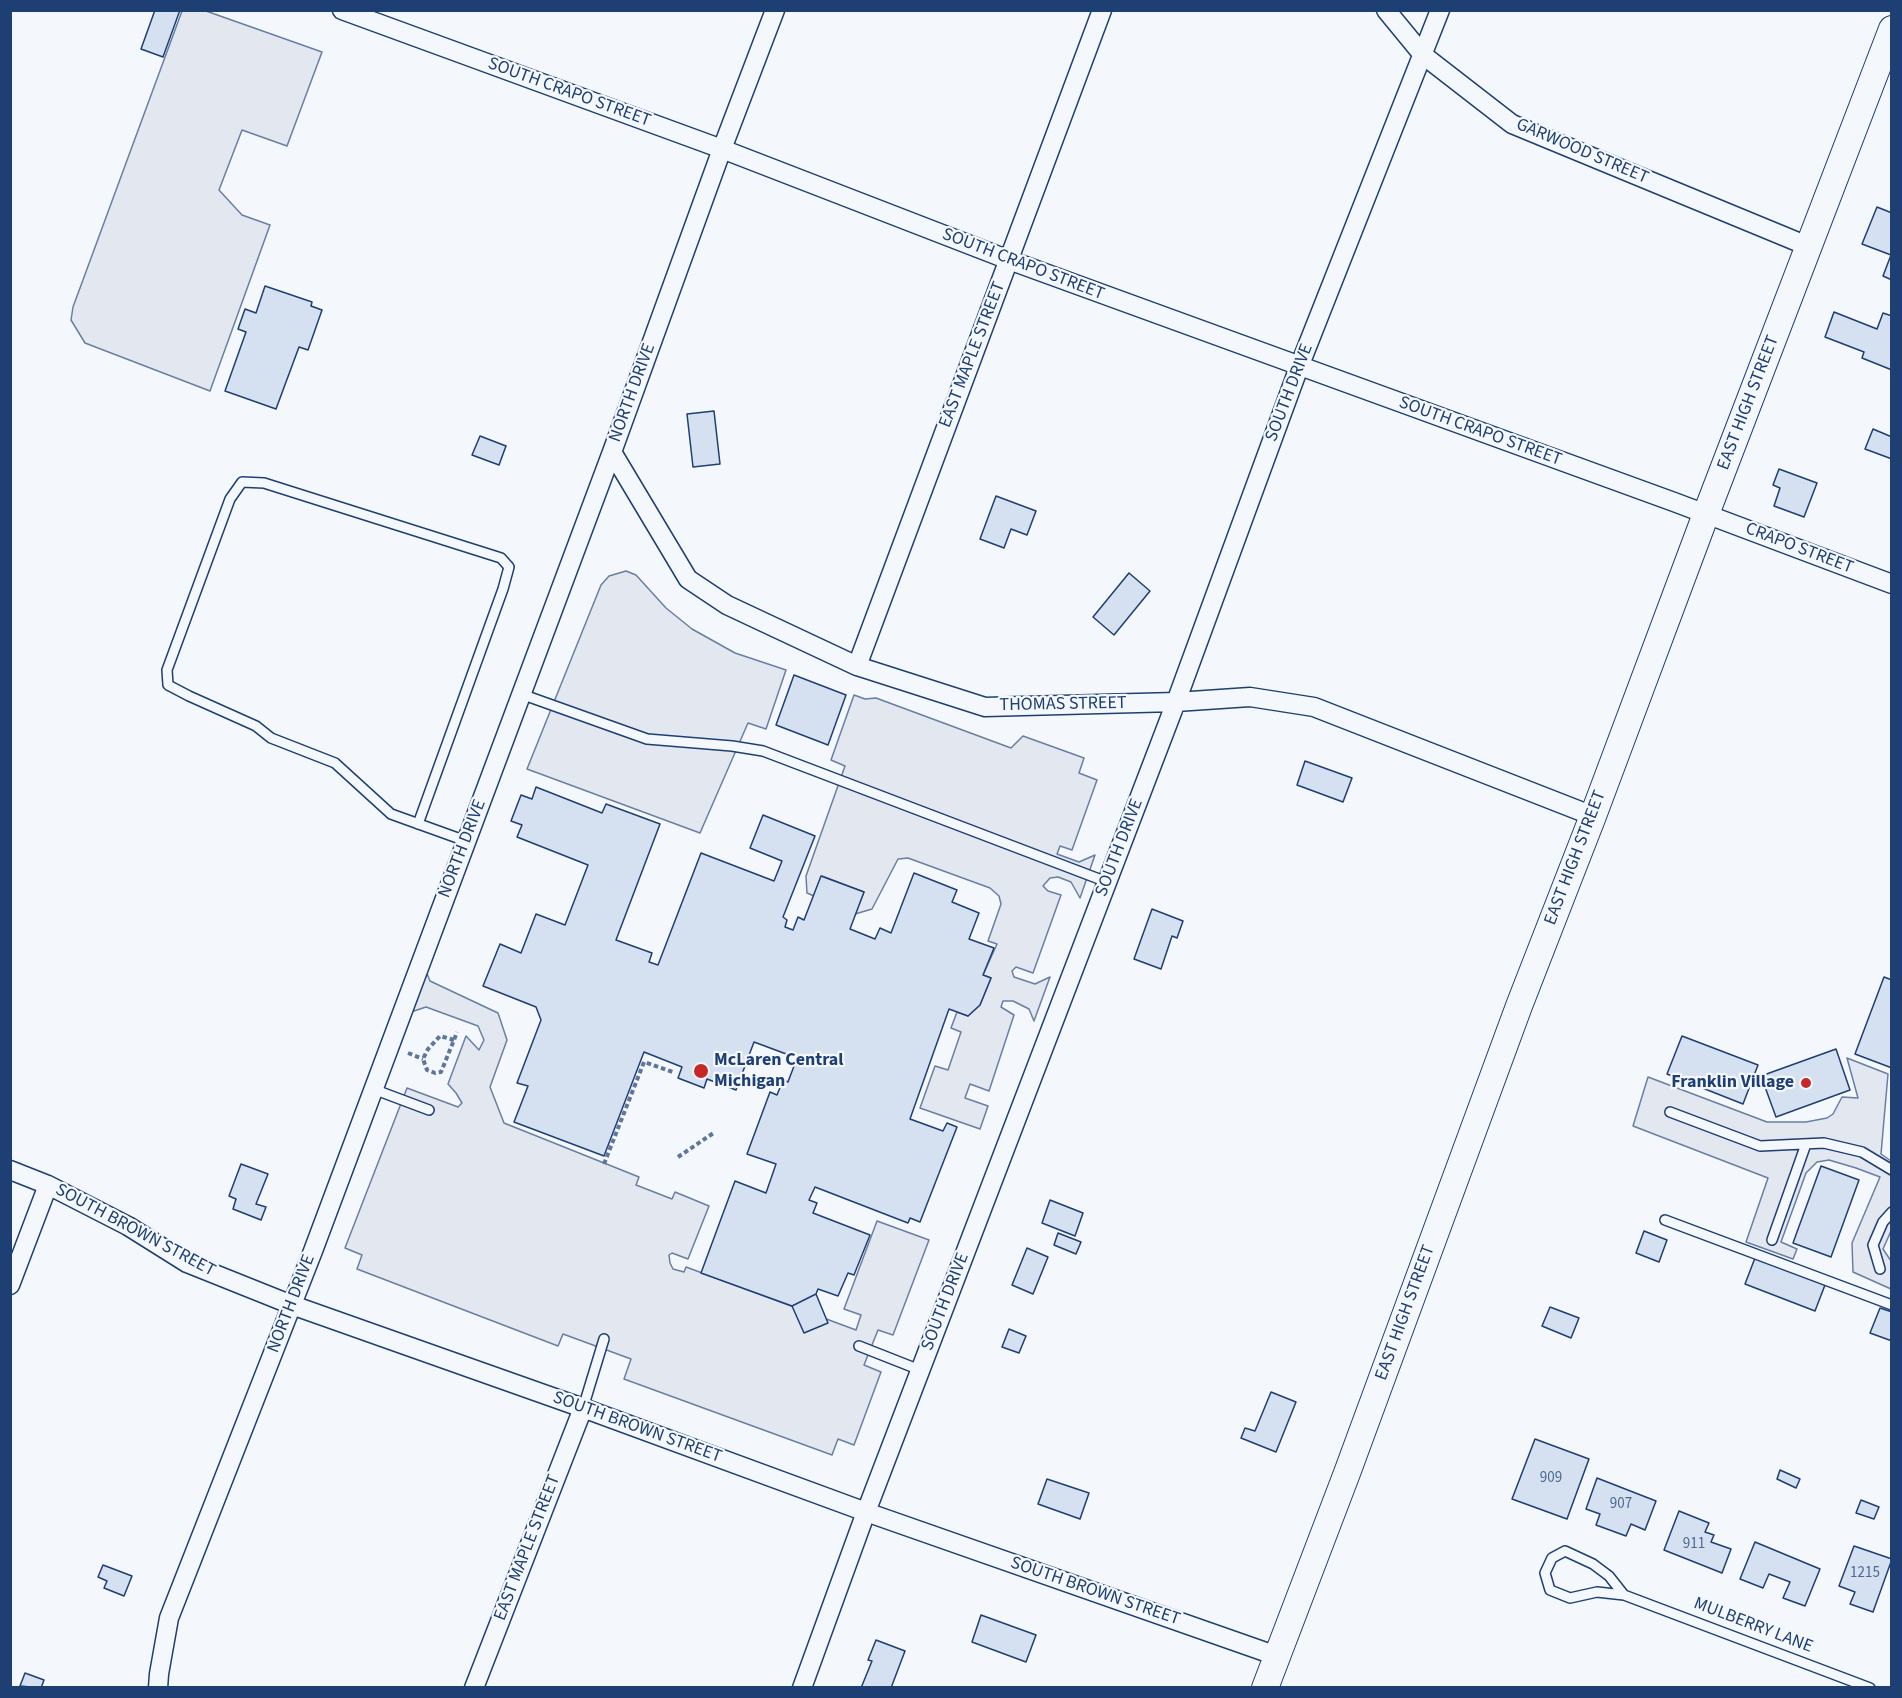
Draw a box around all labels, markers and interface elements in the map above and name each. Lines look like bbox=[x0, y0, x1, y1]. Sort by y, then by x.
street label: SOUTH CRAPO STREET bbox=[485, 53, 653, 133]
street label: GARWOOD STREET bbox=[1513, 114, 1651, 190]
street label: SOUTH CRAPO STREET bbox=[939, 224, 1107, 306]
street label: EAST MAPLE STREET bbox=[935, 279, 1011, 431]
street label: EAST HIGH STREET bbox=[1713, 333, 1785, 473]
street label: NORTH DRIVE bbox=[605, 341, 661, 445]
street label: SOUTH DRIVE bbox=[1261, 341, 1319, 445]
street label: SOUTH CRAPO STREET bbox=[1396, 392, 1564, 472]
street label: CRAPO STREET bbox=[1742, 519, 1856, 579]
street label: THOMAS STREET bbox=[999, 693, 1127, 717]
street label: EAST HIGH STREET bbox=[1540, 788, 1612, 928]
street label: SOUTH DRIVE bbox=[1091, 796, 1149, 900]
street label: NORTH DRIVE bbox=[434, 797, 492, 901]
place label: McLaren Central Michigan bbox=[714, 1050, 843, 1092]
marker: McLaren Central Michigan bbox=[692, 1062, 710, 1080]
place label: Franklin Village bbox=[1671, 1072, 1794, 1094]
marker: Franklin Village bbox=[1799, 1076, 1813, 1090]
street label: SOUTH BROWN STREET bbox=[51, 1180, 219, 1282]
street label: EAST HIGH STREET bbox=[1371, 1242, 1441, 1384]
street label: SOUTH DRIVE bbox=[917, 1250, 975, 1354]
street label: NORTH DRIVE bbox=[263, 1252, 321, 1356]
street label: SOUTH BROWN STREET bbox=[550, 1387, 724, 1469]
house number: 909 bbox=[1540, 1470, 1562, 1488]
street label: EAST MAPLE STREET bbox=[490, 1472, 566, 1624]
house number: 907 bbox=[1610, 1496, 1632, 1514]
house number: 911 bbox=[1683, 1536, 1705, 1554]
street label: SOUTH BROWN STREET bbox=[1007, 1553, 1183, 1631]
house number: 1215 bbox=[1850, 1565, 1880, 1583]
street label: MULBERRY LANE bbox=[1690, 1593, 1816, 1659]

